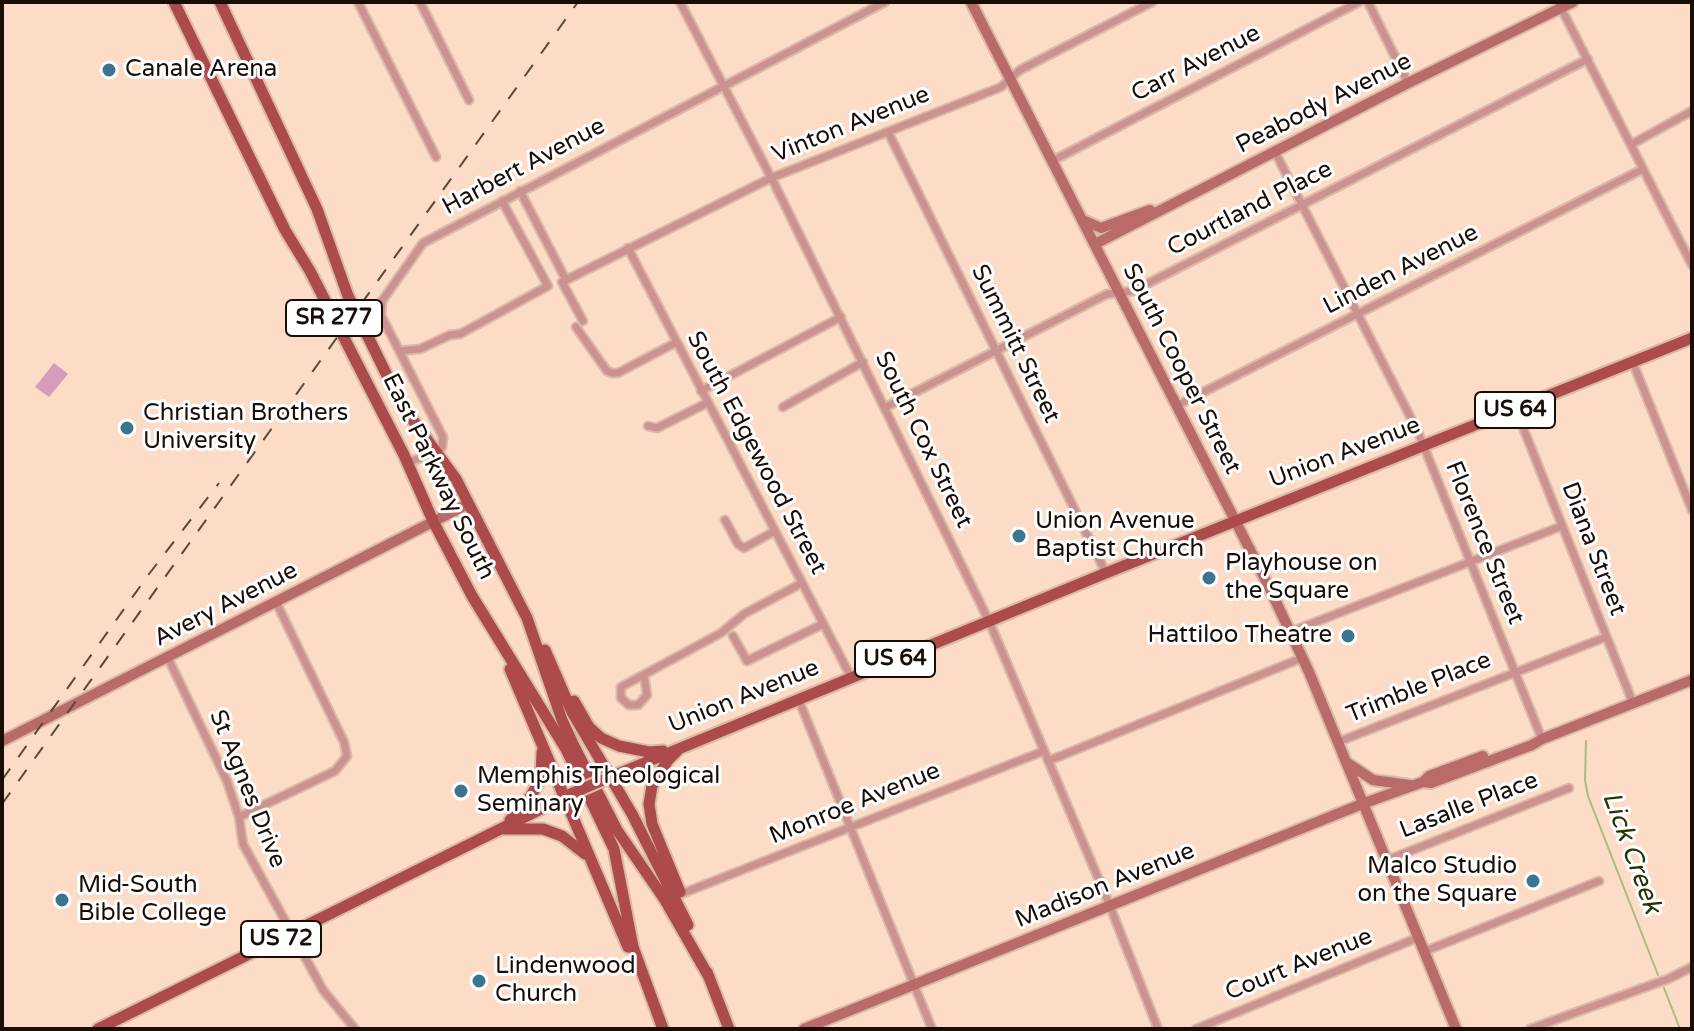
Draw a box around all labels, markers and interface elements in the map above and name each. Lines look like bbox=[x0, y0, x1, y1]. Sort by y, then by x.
street label: Carr Avenue bbox=[1127, 19, 1265, 109]
street label: Peabody Avenue bbox=[1232, 47, 1416, 161]
place label: Canale Arena bbox=[125, 56, 277, 84]
marker: Canale Arena bbox=[100, 61, 118, 79]
street label: Vinton Avenue bbox=[768, 80, 934, 170]
street label: Harbert Avenue bbox=[438, 112, 610, 222]
street label: Courtland Place bbox=[1163, 155, 1337, 263]
street label: Linden Avenue bbox=[1319, 219, 1483, 321]
street label: South Cooper Street bbox=[1115, 259, 1247, 479]
street label: Summitt Street bbox=[964, 260, 1066, 428]
road number: SR 277 bbox=[286, 300, 382, 336]
street label: South Edgewood Street bbox=[680, 327, 832, 579]
street label: South Cox Street bbox=[868, 347, 978, 533]
street label: East Parkway South bbox=[376, 369, 500, 585]
road number: US 64 bbox=[1475, 392, 1555, 428]
place label: Christian Brothers University bbox=[143, 400, 348, 456]
street label: Union Avenue bbox=[1265, 411, 1425, 495]
marker: Christian Brothers University bbox=[118, 419, 136, 437]
street label: Florence Street bbox=[1438, 457, 1530, 629]
street label: Diana Street bbox=[1554, 478, 1632, 620]
place label: Union Avenue Baptist Church bbox=[1035, 508, 1204, 564]
marker: Union Avenue Baptist Church bbox=[1010, 527, 1028, 545]
place label: Playhouse on the Square bbox=[1225, 550, 1377, 606]
street label: Avery Avenue bbox=[149, 556, 303, 654]
marker: Playhouse on the Square bbox=[1200, 569, 1218, 587]
place label: Hattiloo Theatre bbox=[1148, 622, 1332, 650]
marker: Hattiloo Theatre bbox=[1339, 627, 1357, 645]
road number: US 64 bbox=[855, 641, 935, 677]
street label: Trimble Place bbox=[1343, 646, 1495, 730]
street label: Union Avenue bbox=[665, 654, 823, 740]
street label: St Agnes Drive bbox=[202, 706, 292, 872]
street label: Monroe Avenue bbox=[766, 757, 944, 851]
place label: Memphis Theological Seminary bbox=[477, 763, 720, 819]
street label: Lasalle Place bbox=[1396, 766, 1542, 846]
marker: Memphis Theological Seminary bbox=[452, 782, 470, 800]
water label: Lick Creek bbox=[1595, 788, 1667, 918]
street label: Madison Avenue bbox=[1011, 837, 1199, 935]
place label: Malco Studio on the Square bbox=[1357, 853, 1517, 909]
place label: Mid-South Bible College bbox=[78, 872, 227, 928]
marker: Malco Studio on the Square bbox=[1524, 872, 1542, 890]
marker: Mid-South Bible College bbox=[53, 891, 71, 909]
road number: US 72 bbox=[241, 921, 321, 957]
street label: Court Avenue bbox=[1221, 922, 1377, 1008]
place label: Lindenwood Church bbox=[495, 953, 636, 1009]
marker: Lindenwood Church bbox=[470, 972, 488, 990]

